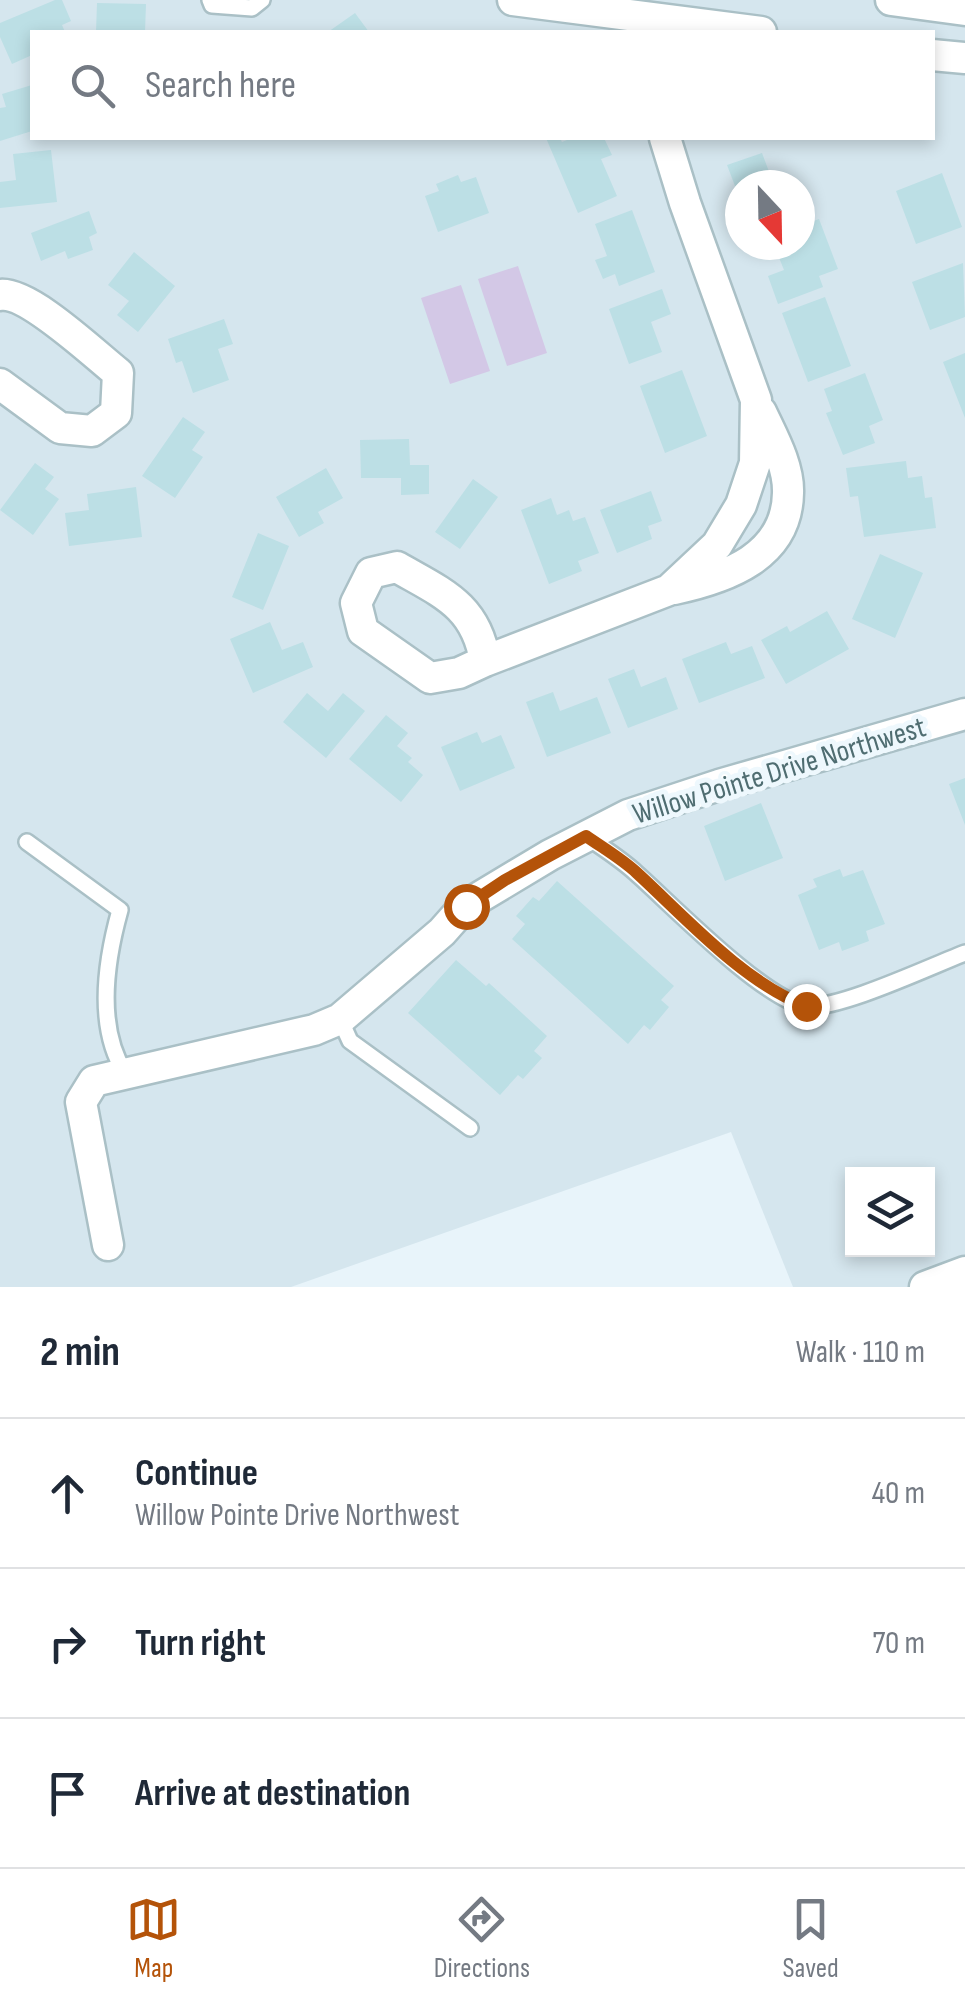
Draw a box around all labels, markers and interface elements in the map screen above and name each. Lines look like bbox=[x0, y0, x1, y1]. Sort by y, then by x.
search box bbox=[30, 30, 935, 140]
icon: search bbox=[65, 58, 120, 113]
text: Search here bbox=[145, 63, 296, 108]
north arrow bbox=[725, 170, 815, 260]
street label: Willow Pointe Drive Northwest bbox=[629, 709, 930, 833]
route start bbox=[444, 884, 490, 930]
route end bbox=[784, 984, 830, 1030]
map controls bbox=[845, 1167, 935, 1257]
button: layers bbox=[845, 1167, 935, 1257]
text: 2 min bbox=[40, 1327, 120, 1378]
text: Walk · 110 m bbox=[796, 1333, 925, 1372]
text: Continue bbox=[135, 1451, 258, 1496]
icon: ahead bbox=[40, 1466, 95, 1521]
text: 40 m bbox=[872, 1474, 925, 1513]
text: Willow Pointe Drive Northwest bbox=[135, 1496, 460, 1535]
icon: right bbox=[40, 1616, 95, 1671]
text: Turn right bbox=[135, 1621, 266, 1666]
text: 70 m bbox=[872, 1624, 925, 1663]
icon: arrive bbox=[40, 1766, 95, 1821]
text: Arrive at destination bbox=[135, 1771, 410, 1816]
tab: Map bbox=[126, 1892, 181, 1985]
tab: Directions bbox=[434, 1892, 530, 1985]
tab: Saved bbox=[783, 1892, 839, 1985]

